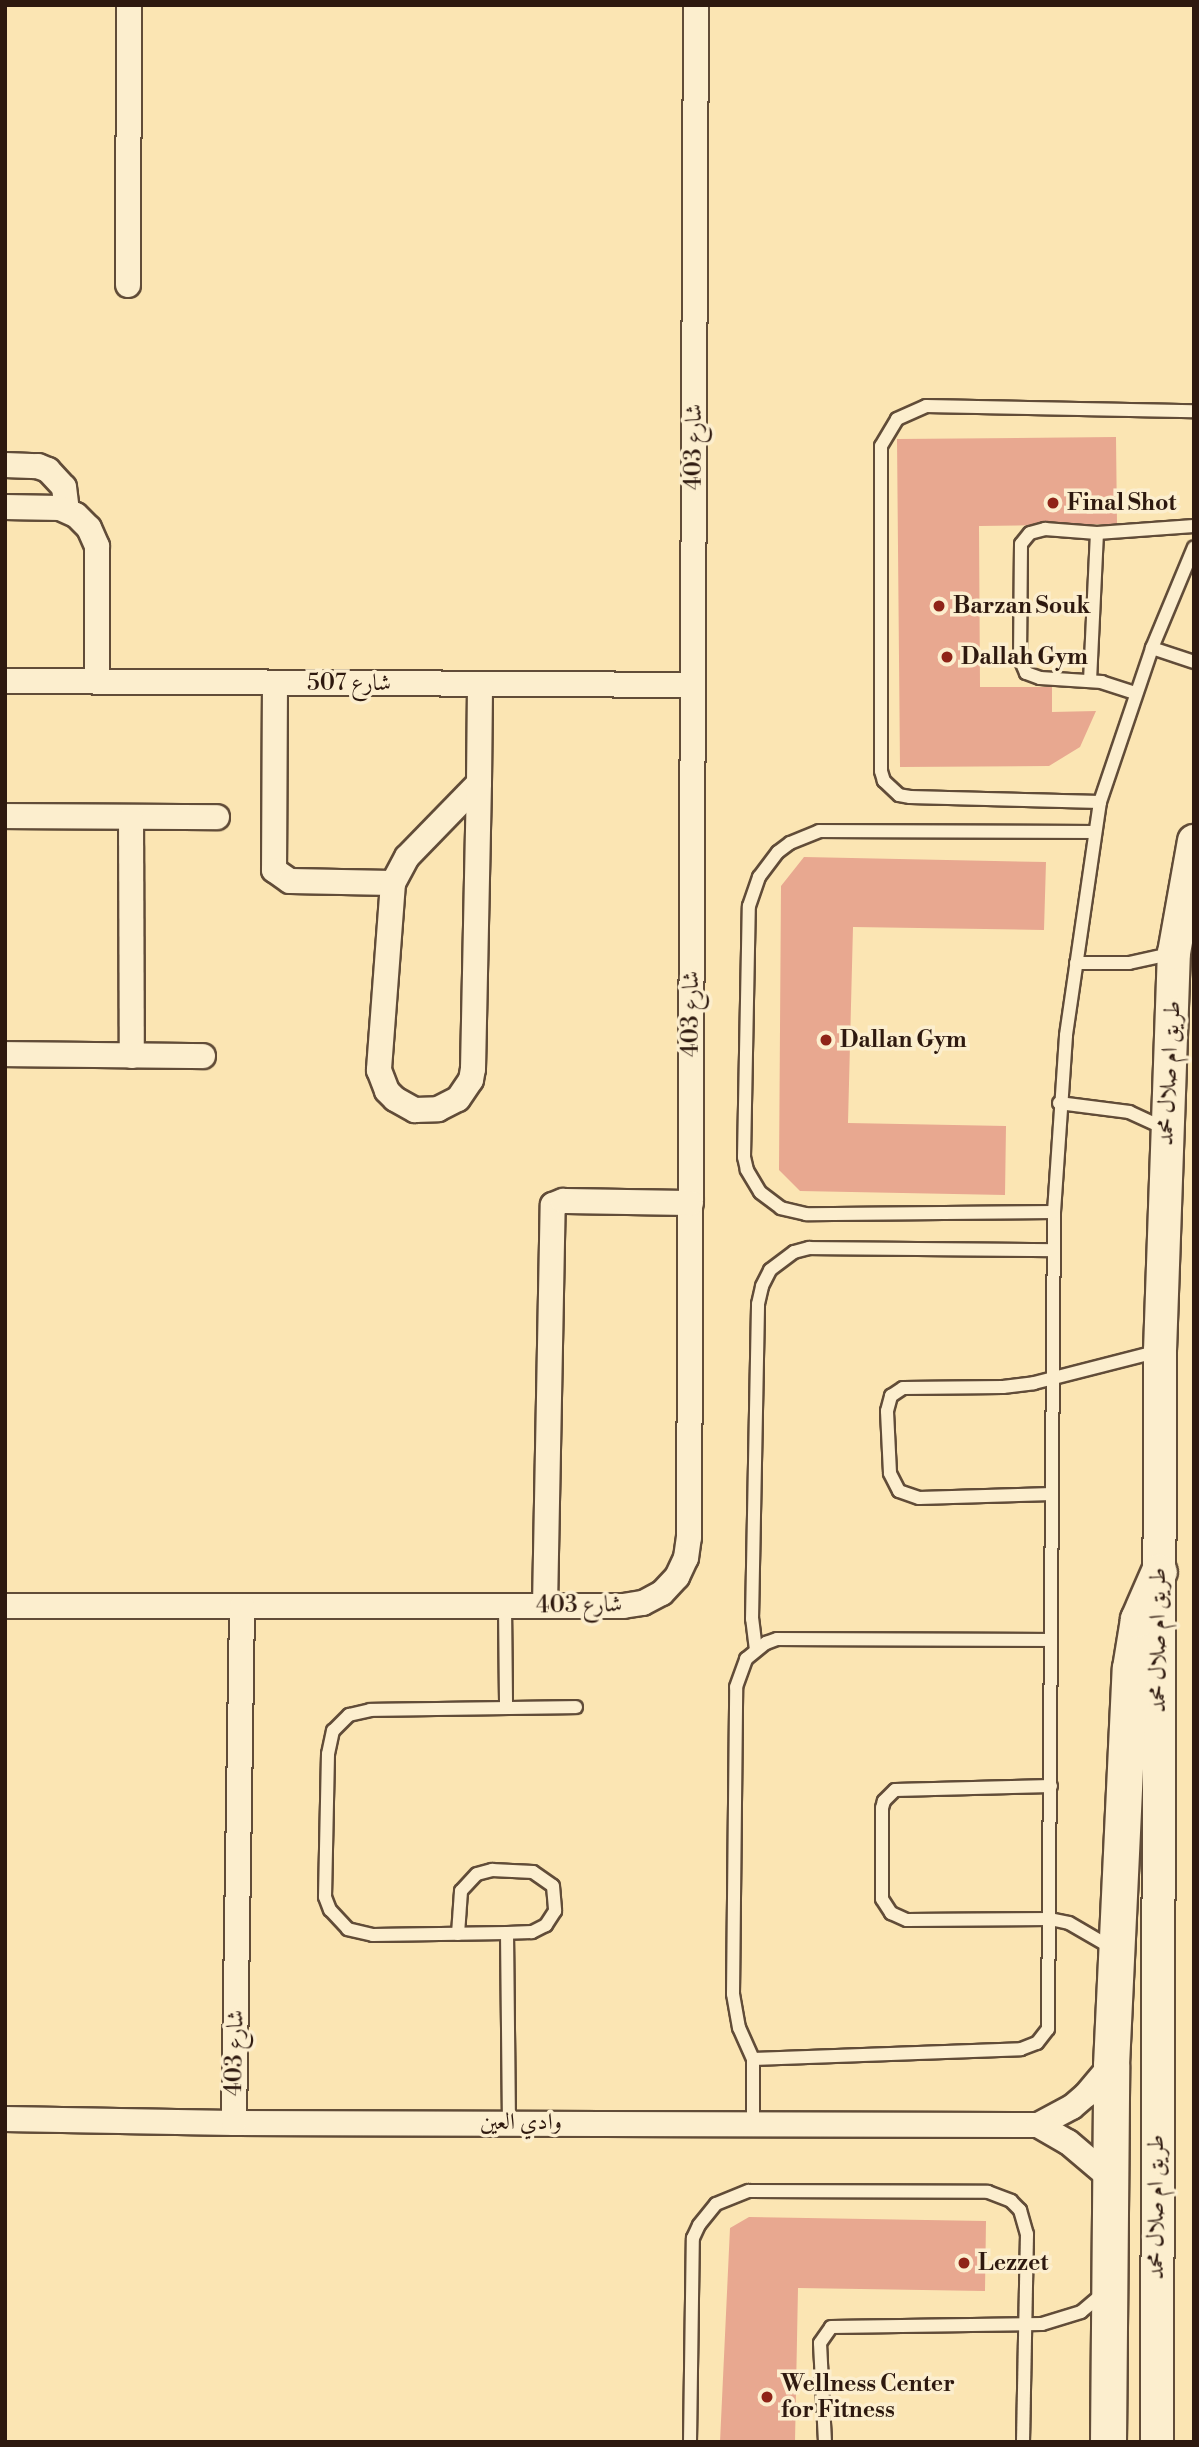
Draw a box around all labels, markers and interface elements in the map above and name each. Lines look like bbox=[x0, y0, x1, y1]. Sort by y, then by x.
street label: شارع 403 bbox=[680, 404, 708, 490]
place label: Final Shot bbox=[1067, 489, 1176, 517]
marker: Final Shot bbox=[1045, 495, 1061, 511]
place label: Barzan Souk bbox=[953, 592, 1090, 620]
marker: Barzan Souk bbox=[931, 598, 947, 614]
place label: Dallah Gym bbox=[961, 643, 1088, 671]
marker: Dallah Gym bbox=[939, 649, 955, 665]
street label: شارع 507 bbox=[307, 669, 391, 697]
street label: شارع 403 bbox=[677, 971, 705, 1057]
street label: طريق ام صلال محمد bbox=[1151, 1000, 1187, 1146]
place label: Dallan Gym bbox=[840, 1026, 967, 1054]
marker: Dallan Gym bbox=[818, 1032, 834, 1048]
street label: طريق ام صلال محمد bbox=[1144, 1567, 1172, 1713]
street label: شارع 403 bbox=[536, 1590, 622, 1620]
street label: شارع 403 bbox=[220, 2010, 250, 2096]
street label: وادي العين bbox=[480, 2108, 562, 2136]
street label: طريق ام صلال محمد bbox=[1142, 2134, 1170, 2280]
place label: Lezzet bbox=[978, 2249, 1048, 2277]
marker: Lezzet bbox=[956, 2255, 972, 2271]
place label: Wellness Center for Fitness bbox=[781, 2370, 955, 2424]
marker: Wellness Center for Fitness bbox=[759, 2389, 775, 2405]

